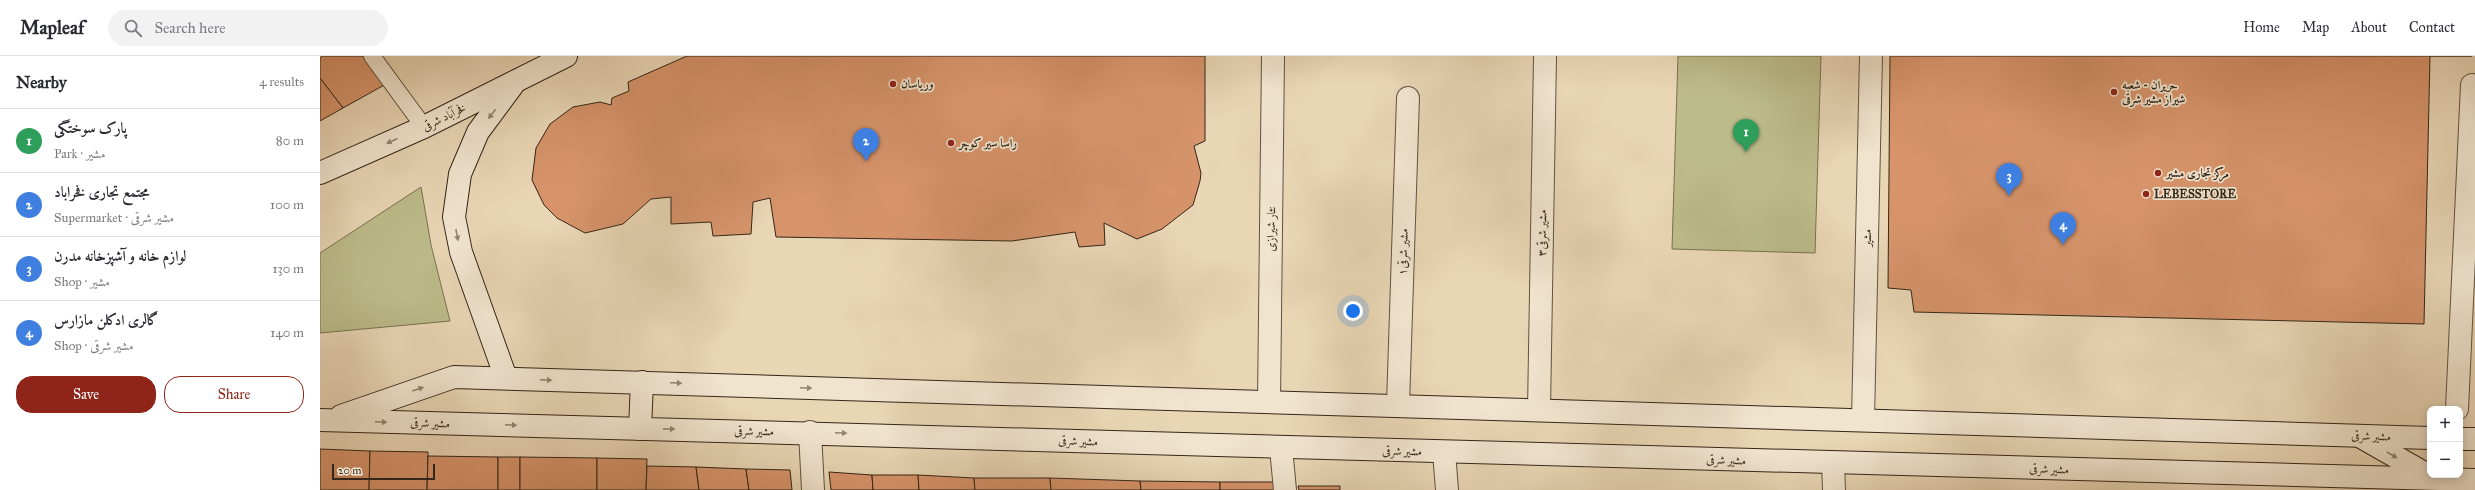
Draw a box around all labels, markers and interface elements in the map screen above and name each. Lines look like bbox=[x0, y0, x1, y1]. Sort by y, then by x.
search box bbox=[108, 10, 388, 46]
text: Mapleaf bbox=[20, 16, 84, 39]
icon: search bbox=[122, 17, 144, 39]
text: Search here bbox=[154, 19, 225, 37]
text: Home bbox=[2243, 19, 2280, 36]
text: Map bbox=[2302, 19, 2329, 36]
text: About bbox=[2351, 19, 2387, 36]
text: Contact bbox=[2409, 19, 2455, 36]
text: Nearby bbox=[16, 72, 67, 93]
text: 4 results bbox=[259, 74, 304, 90]
place label: وریاسان bbox=[901, 77, 934, 92]
place label: حریران - شعبه شیراز مشیر شرقی bbox=[2121, 78, 2186, 108]
marker: وریاسان bbox=[888, 79, 898, 89]
marker: حریران - شعبه شیراز مشیر شرقی bbox=[2109, 87, 2119, 97]
street label: فخرآباد شرقی bbox=[419, 99, 469, 134]
one-way arrow bbox=[488, 108, 496, 119]
text: پارک سوختگی bbox=[54, 119, 127, 137]
pin: 1 bbox=[1733, 119, 1759, 152]
pin: 2 bbox=[853, 128, 879, 161]
text: 1 bbox=[26, 133, 32, 149]
text: 80 m bbox=[276, 133, 304, 149]
place label: راسا سیر کوچر bbox=[957, 136, 1017, 151]
one-way arrow bbox=[387, 138, 398, 144]
marker: راسا سیر کوچر bbox=[946, 138, 956, 148]
text: Park · مشیر bbox=[54, 146, 106, 162]
pin: 3 bbox=[1996, 163, 2022, 196]
place label: مرکز تجاری مشیر bbox=[2164, 166, 2229, 182]
marker: مرکز تجاری مشیر bbox=[2153, 168, 2163, 178]
text: مجتمع تجاری فخراباد bbox=[54, 183, 149, 201]
place label: LEBESSTORE bbox=[2154, 187, 2236, 201]
marker: LEBESSTORE bbox=[2141, 189, 2151, 199]
text: 2 bbox=[26, 197, 32, 213]
text: 100 m bbox=[270, 197, 304, 213]
street label: نثار شیرازی bbox=[1264, 206, 1278, 252]
street label: ۳مشیر شرقی bbox=[1535, 209, 1550, 257]
text: Supermarket · مشیر شرقی bbox=[54, 210, 174, 226]
pin: 4 bbox=[2050, 212, 2076, 245]
one-way arrow bbox=[454, 228, 460, 241]
street label: ۱مشیر شرقی bbox=[1395, 228, 1412, 276]
street label: مشیر bbox=[1860, 229, 1874, 249]
text: لوازم خانه و آشپزخانه مدرن bbox=[54, 247, 186, 265]
text: 3 bbox=[26, 261, 32, 277]
text: 130 m bbox=[272, 261, 304, 277]
text: Shop · مشیر bbox=[54, 274, 110, 290]
your location bbox=[1343, 301, 1363, 321]
text: گالری ادکلن مازارس bbox=[54, 311, 159, 329]
text: 4 bbox=[25, 325, 33, 341]
text: 140 m bbox=[270, 325, 304, 341]
text: Shop · مشیر شرقی bbox=[54, 338, 134, 354]
button: Save bbox=[16, 376, 156, 413]
button: Share bbox=[164, 376, 304, 413]
one-way arrow bbox=[540, 376, 552, 383]
one-way arrow bbox=[670, 380, 682, 387]
one-way arrow bbox=[800, 384, 812, 391]
one-way arrow bbox=[413, 386, 425, 392]
map controls bbox=[2427, 406, 2463, 478]
button: + bbox=[2427, 406, 2463, 442]
street label: مشیر شرقی bbox=[410, 415, 450, 432]
one-way arrow bbox=[375, 419, 388, 425]
one-way arrow bbox=[505, 422, 517, 429]
street label: مشیر شرقی bbox=[734, 424, 774, 439]
one-way arrow bbox=[663, 426, 675, 433]
street label: مشیر شرقی bbox=[2351, 428, 2391, 445]
one-way arrow bbox=[835, 430, 847, 437]
street label: مشیر شرقی bbox=[1058, 433, 1098, 450]
button: − bbox=[2427, 442, 2463, 478]
street label: مشیر شرقی bbox=[1382, 444, 1422, 459]
one-way arrow bbox=[2386, 451, 2398, 458]
street label: مشیر شرقی bbox=[1706, 452, 1746, 469]
street label: مشیر شرقی bbox=[2029, 461, 2069, 478]
scale bar bbox=[332, 462, 435, 481]
text: 20 m bbox=[338, 464, 361, 477]

